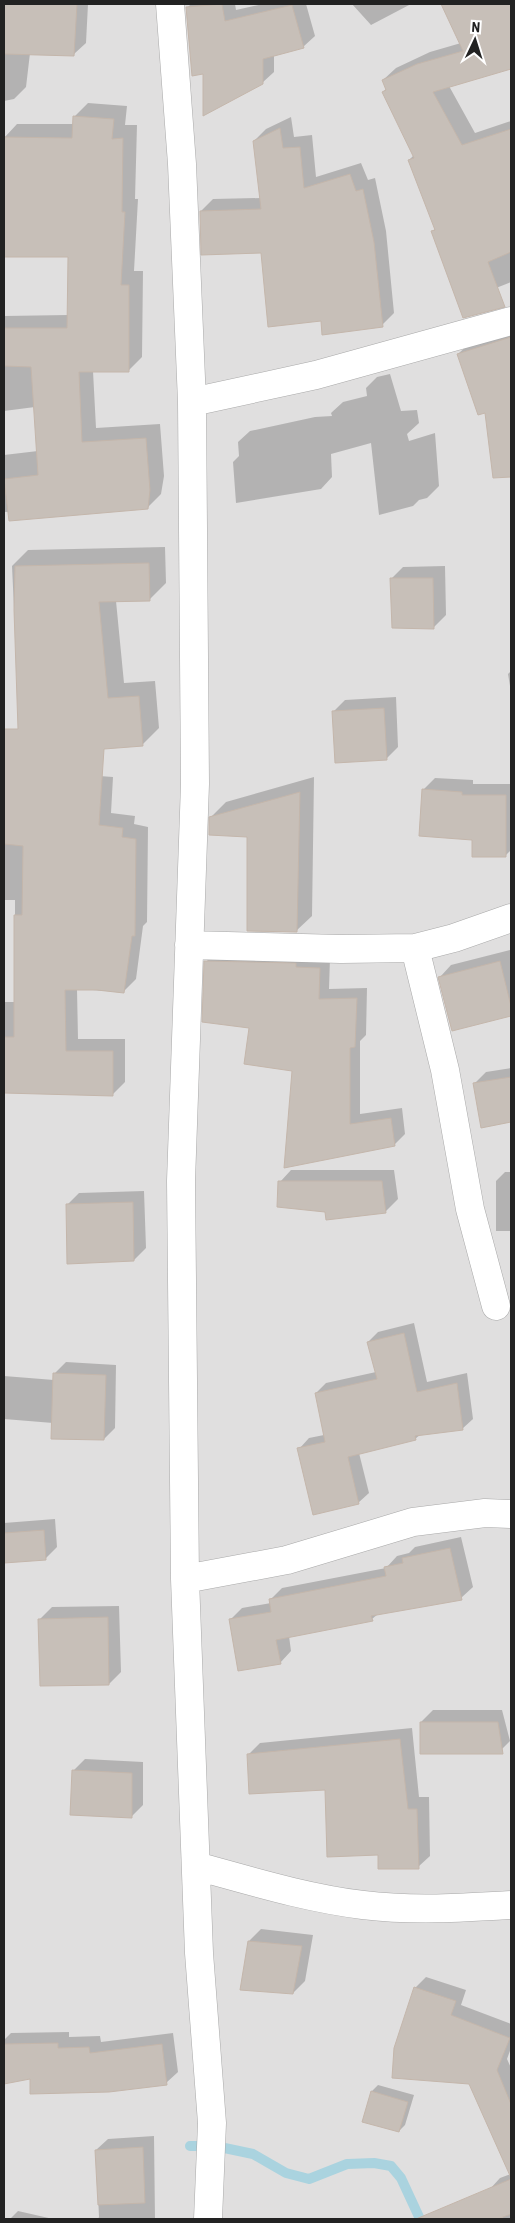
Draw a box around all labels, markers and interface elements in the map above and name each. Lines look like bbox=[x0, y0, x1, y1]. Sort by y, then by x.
north arrow bbox=[450, 15, 500, 65]
text: N bbox=[471, 19, 481, 35]

